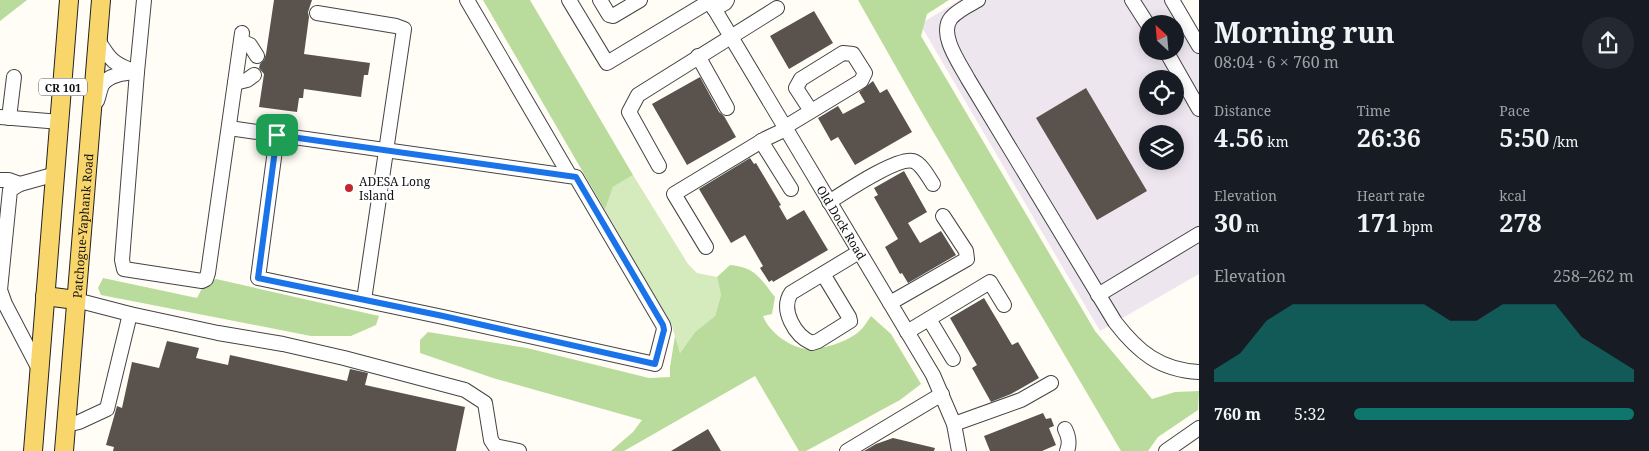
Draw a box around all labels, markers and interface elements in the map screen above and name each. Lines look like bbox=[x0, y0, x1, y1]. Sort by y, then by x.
text: Morning run bbox=[1214, 13, 1395, 51]
north arrow bbox=[1139, 15, 1184, 60]
map controls bbox=[1139, 15, 1184, 170]
button: share bbox=[1582, 17, 1634, 69]
text: 08:04 · 6 × 760 m bbox=[1214, 51, 1339, 73]
button: locate bbox=[1139, 70, 1184, 115]
road number: CR 101 bbox=[39, 78, 87, 95]
text: Distance bbox=[1214, 101, 1271, 120]
text: Time bbox=[1357, 101, 1390, 120]
text: Pace bbox=[1499, 101, 1530, 120]
pin bbox=[256, 114, 298, 156]
text: 4.56 bbox=[1214, 120, 1264, 154]
text: 26:36 bbox=[1357, 120, 1421, 154]
text: 5:50 bbox=[1499, 120, 1549, 154]
icon: arrive bbox=[263, 121, 291, 149]
button: layers bbox=[1139, 125, 1184, 170]
text: km bbox=[1264, 132, 1289, 151]
text: /km bbox=[1549, 132, 1578, 151]
street label: Patchogue-Yaphank Road bbox=[68, 152, 97, 299]
place label: ADESA Long Island bbox=[359, 173, 431, 204]
marker: ADESA Long Island bbox=[343, 182, 355, 194]
street label: Old Dock Road bbox=[813, 182, 871, 263]
text: Elevation bbox=[1214, 186, 1277, 205]
text: Heart rate bbox=[1357, 186, 1425, 205]
text: kcal bbox=[1499, 186, 1526, 205]
text: 30 bbox=[1214, 205, 1242, 239]
text: 171 bbox=[1357, 205, 1399, 239]
text: 278 bbox=[1499, 205, 1542, 239]
text: m bbox=[1242, 217, 1259, 236]
text: bpm bbox=[1399, 217, 1433, 236]
text: Elevation bbox=[1214, 265, 1286, 287]
text: 258–262 m bbox=[1553, 265, 1634, 287]
text: 760 m bbox=[1214, 403, 1261, 425]
text: 5:32 bbox=[1294, 403, 1325, 425]

